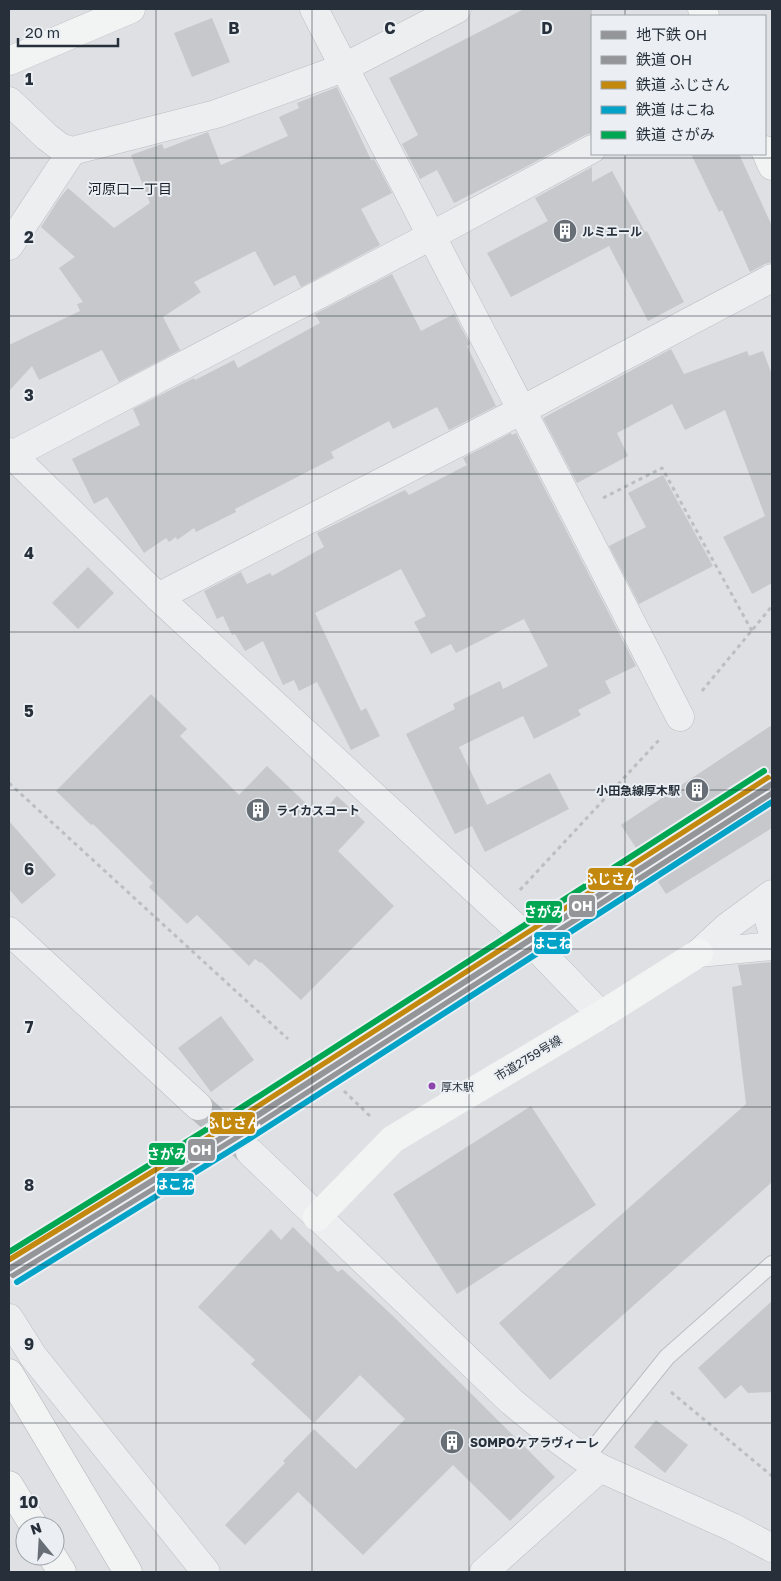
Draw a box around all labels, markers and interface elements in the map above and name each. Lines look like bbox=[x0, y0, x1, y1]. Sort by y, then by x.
scale bar bbox=[18, 15, 118, 47]
legend bbox=[591, 15, 766, 155]
text: B bbox=[228, 18, 240, 38]
text: C bbox=[384, 18, 396, 38]
text: D bbox=[541, 18, 553, 38]
text: 20 m bbox=[25, 23, 60, 41]
text: 地下鉄 OH bbox=[636, 25, 707, 43]
text: 鉄道 OH bbox=[636, 50, 692, 68]
text: 1 bbox=[25, 69, 33, 89]
text: 鉄道 ふじさん bbox=[636, 75, 730, 93]
text: 鉄道 はこね bbox=[636, 100, 715, 118]
text: 鉄道 さがみ bbox=[636, 125, 715, 143]
district label: 河原口一丁目 bbox=[88, 180, 172, 197]
building icon: ルミエール bbox=[552, 218, 578, 244]
place label: ルミエール bbox=[582, 224, 642, 239]
text: 2 bbox=[24, 227, 34, 247]
text: 3 bbox=[24, 385, 34, 405]
text: 4 bbox=[24, 543, 34, 563]
text: 5 bbox=[24, 701, 34, 721]
building icon: 小田急線厚木駅 bbox=[684, 777, 710, 803]
place label: 小田急線厚木駅 bbox=[596, 783, 680, 798]
building icon: ライカスコート bbox=[245, 797, 271, 823]
place label: ライカスコート bbox=[276, 803, 360, 818]
text: 6 bbox=[24, 859, 34, 879]
line badge: ふじさん bbox=[587, 867, 634, 891]
text: ふじさん bbox=[583, 870, 639, 887]
line badge: OH bbox=[568, 894, 596, 918]
text: OH bbox=[571, 897, 593, 914]
line badge: さがみ bbox=[525, 900, 563, 924]
text: さがみ bbox=[523, 903, 565, 920]
line badge: はこね bbox=[533, 931, 571, 955]
text: はこね bbox=[531, 934, 573, 951]
text: 7 bbox=[25, 1017, 34, 1037]
street label: 市道2759号線 bbox=[492, 1032, 564, 1084]
place label: 厚木駅 bbox=[441, 1080, 474, 1093]
marker: 厚木駅 bbox=[427, 1081, 437, 1091]
line badge: ふじさん bbox=[209, 1111, 256, 1135]
text: ふじさん bbox=[205, 1114, 261, 1131]
line badge: OH bbox=[187, 1138, 216, 1162]
text: OH bbox=[190, 1141, 212, 1158]
line badge: さがみ bbox=[148, 1142, 186, 1166]
text: さがみ bbox=[146, 1145, 188, 1162]
line badge: はこね bbox=[156, 1172, 195, 1196]
text: 8 bbox=[24, 1175, 34, 1195]
text: はこね bbox=[154, 1175, 196, 1192]
text: 9 bbox=[24, 1334, 34, 1354]
building icon: SOMPOケアラヴィーレ bbox=[439, 1429, 465, 1455]
place label: SOMPOケアラヴィーレ bbox=[470, 1435, 599, 1450]
text: 10 bbox=[20, 1492, 38, 1512]
north arrow bbox=[15, 1516, 65, 1566]
text: N bbox=[28, 1518, 44, 1538]

